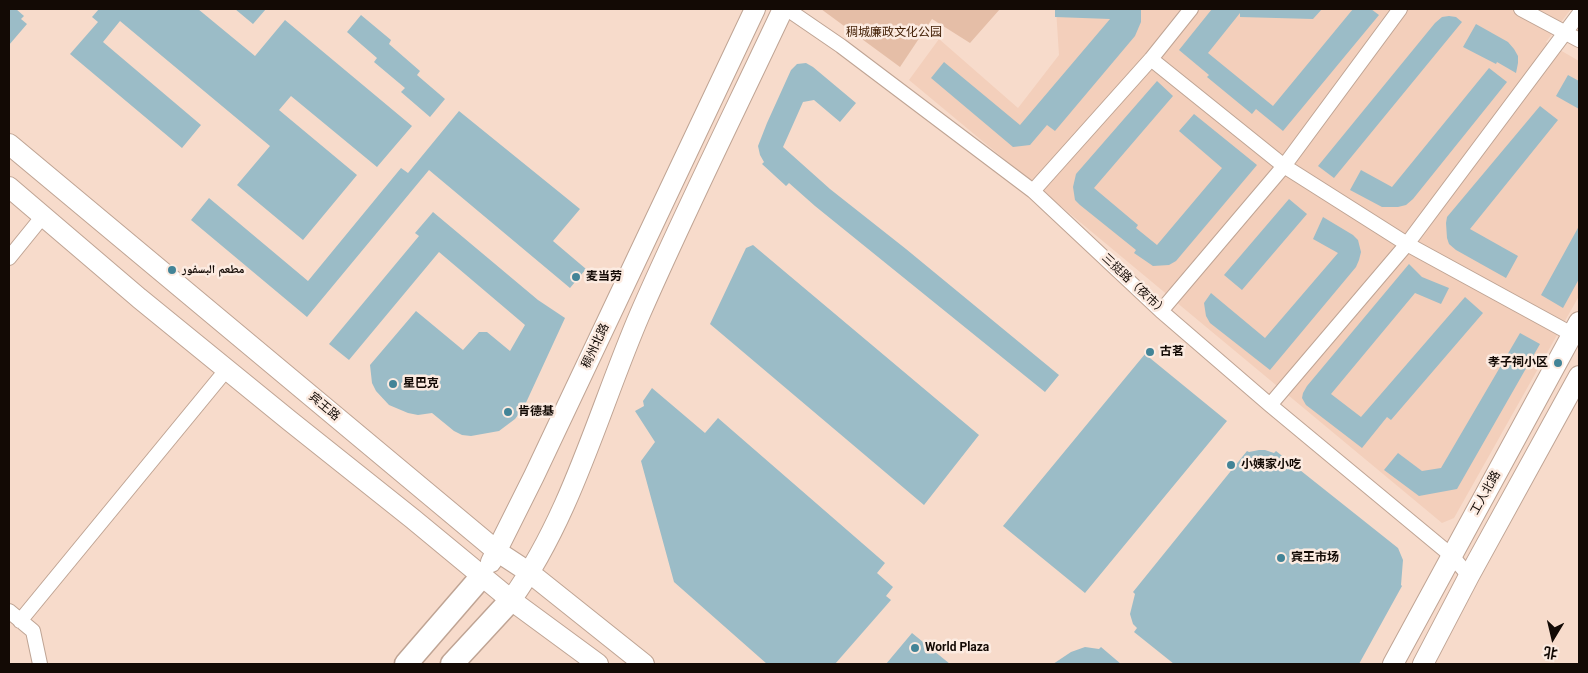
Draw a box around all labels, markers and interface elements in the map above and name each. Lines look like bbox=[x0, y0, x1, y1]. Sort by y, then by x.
park label: 稠城廉政文化公园 bbox=[846, 26, 942, 40]
street label: 三挺路（夜市） bbox=[1098, 251, 1170, 319]
place label: مطعم البسفور bbox=[182, 263, 244, 277]
marker: مطعم البسفور bbox=[166, 264, 178, 276]
place label: 麦当劳 bbox=[586, 270, 622, 284]
marker: 麦当劳 bbox=[570, 271, 582, 283]
street label: 稠州北路 bbox=[579, 321, 613, 371]
place label: 古茗 bbox=[1160, 345, 1184, 359]
marker: 古茗 bbox=[1144, 346, 1156, 358]
place label: 孝子祠小区 bbox=[1488, 356, 1548, 370]
marker: 孝子祠小区 bbox=[1552, 357, 1564, 369]
place label: 星巴克 bbox=[403, 377, 439, 391]
marker: 星巴克 bbox=[387, 378, 399, 390]
street label: 宾王路 bbox=[306, 390, 342, 424]
place label: 肯德基 bbox=[518, 405, 554, 419]
marker: 肯德基 bbox=[502, 406, 514, 418]
place label: 小姨家小吃 bbox=[1241, 458, 1301, 472]
marker: 小姨家小吃 bbox=[1225, 459, 1237, 471]
street label: 工人北路 bbox=[1468, 469, 1504, 517]
place label: 宾王市场 bbox=[1291, 551, 1339, 565]
marker: 宾王市场 bbox=[1275, 552, 1287, 564]
north arrow bbox=[1528, 613, 1578, 663]
place label: World Plaza bbox=[925, 641, 989, 655]
marker: World Plaza bbox=[909, 642, 921, 654]
text: 北 bbox=[1542, 644, 1559, 662]

